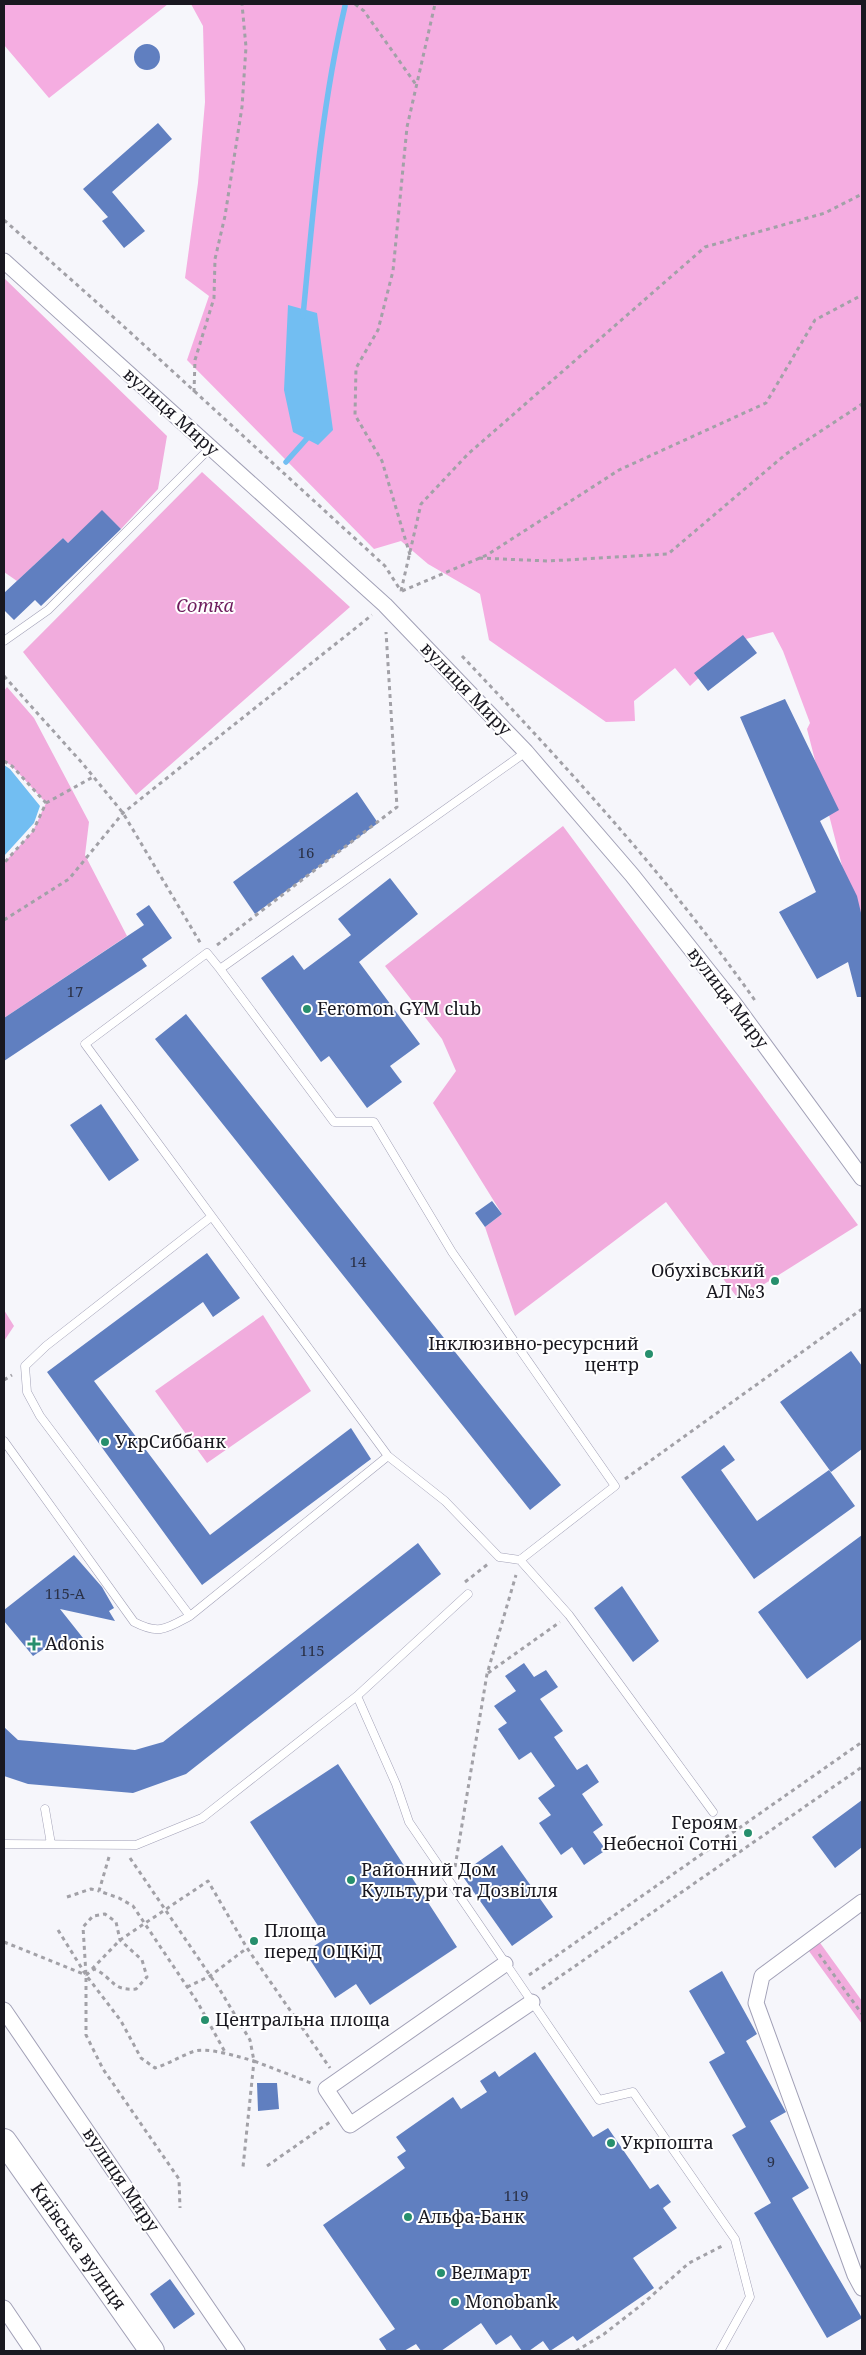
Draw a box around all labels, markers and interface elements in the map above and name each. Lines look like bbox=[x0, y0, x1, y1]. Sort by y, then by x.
street label: вулиця Миру bbox=[119, 362, 225, 461]
park label: Сотка bbox=[176, 593, 234, 617]
street label: вулиця Миру bbox=[416, 636, 518, 741]
house number: 16 bbox=[298, 842, 314, 862]
street label: вулиця Миру bbox=[683, 942, 775, 1054]
house number: 17 bbox=[67, 981, 83, 1001]
place label: Feromon GYM club bbox=[317, 996, 481, 1020]
marker: Feromon GYM club bbox=[301, 1003, 313, 1015]
house number: 14 bbox=[350, 1251, 367, 1271]
place label: Обухівський АЛ №3 bbox=[651, 1258, 765, 1303]
marker: Обухівський АЛ №3 bbox=[769, 1275, 781, 1287]
place label: Інклюзивно-ресурсний центр bbox=[428, 1331, 639, 1376]
marker: Інклюзивно-ресурсний центр bbox=[643, 1348, 655, 1360]
place label: УкрСиббанк bbox=[115, 1429, 226, 1453]
marker: УкрСиббанк bbox=[99, 1436, 111, 1448]
house number: 115-А bbox=[45, 1583, 86, 1603]
place label: Adonis bbox=[45, 1631, 104, 1655]
marker: Adonis bbox=[27, 1637, 41, 1651]
house number: 115 bbox=[299, 1640, 325, 1660]
place label: Героям Небесної Сотні bbox=[602, 1810, 738, 1855]
marker: Героям Небесної Сотні bbox=[742, 1827, 754, 1839]
place label: Районний Дом Культури та Дозвілля bbox=[361, 1857, 558, 1902]
marker: Районний Дом Культури та Дозвілля bbox=[345, 1874, 357, 1886]
place label: Площа перед ОЦКіД bbox=[264, 1918, 382, 1963]
marker: Площа перед ОЦКіД bbox=[248, 1935, 260, 1947]
place label: Центральна площа bbox=[215, 2007, 390, 2031]
marker: Центральна площа bbox=[199, 2014, 211, 2026]
street label: вулиця Миру bbox=[78, 2122, 166, 2237]
place label: Укрпошта bbox=[621, 2130, 714, 2154]
marker: Укрпошта bbox=[605, 2137, 617, 2149]
house number: 9 bbox=[767, 2151, 775, 2171]
street label: Київська вулиця bbox=[26, 2177, 132, 2314]
house number: 119 bbox=[503, 2185, 529, 2205]
place label: Альфа-Банк bbox=[418, 2204, 525, 2228]
marker: Альфа-Банк bbox=[402, 2211, 414, 2223]
place label: Велмарт bbox=[451, 2260, 530, 2284]
marker: Велмарт bbox=[435, 2267, 447, 2279]
place label: Monobank bbox=[465, 2289, 558, 2313]
marker: Monobank bbox=[449, 2296, 461, 2308]

